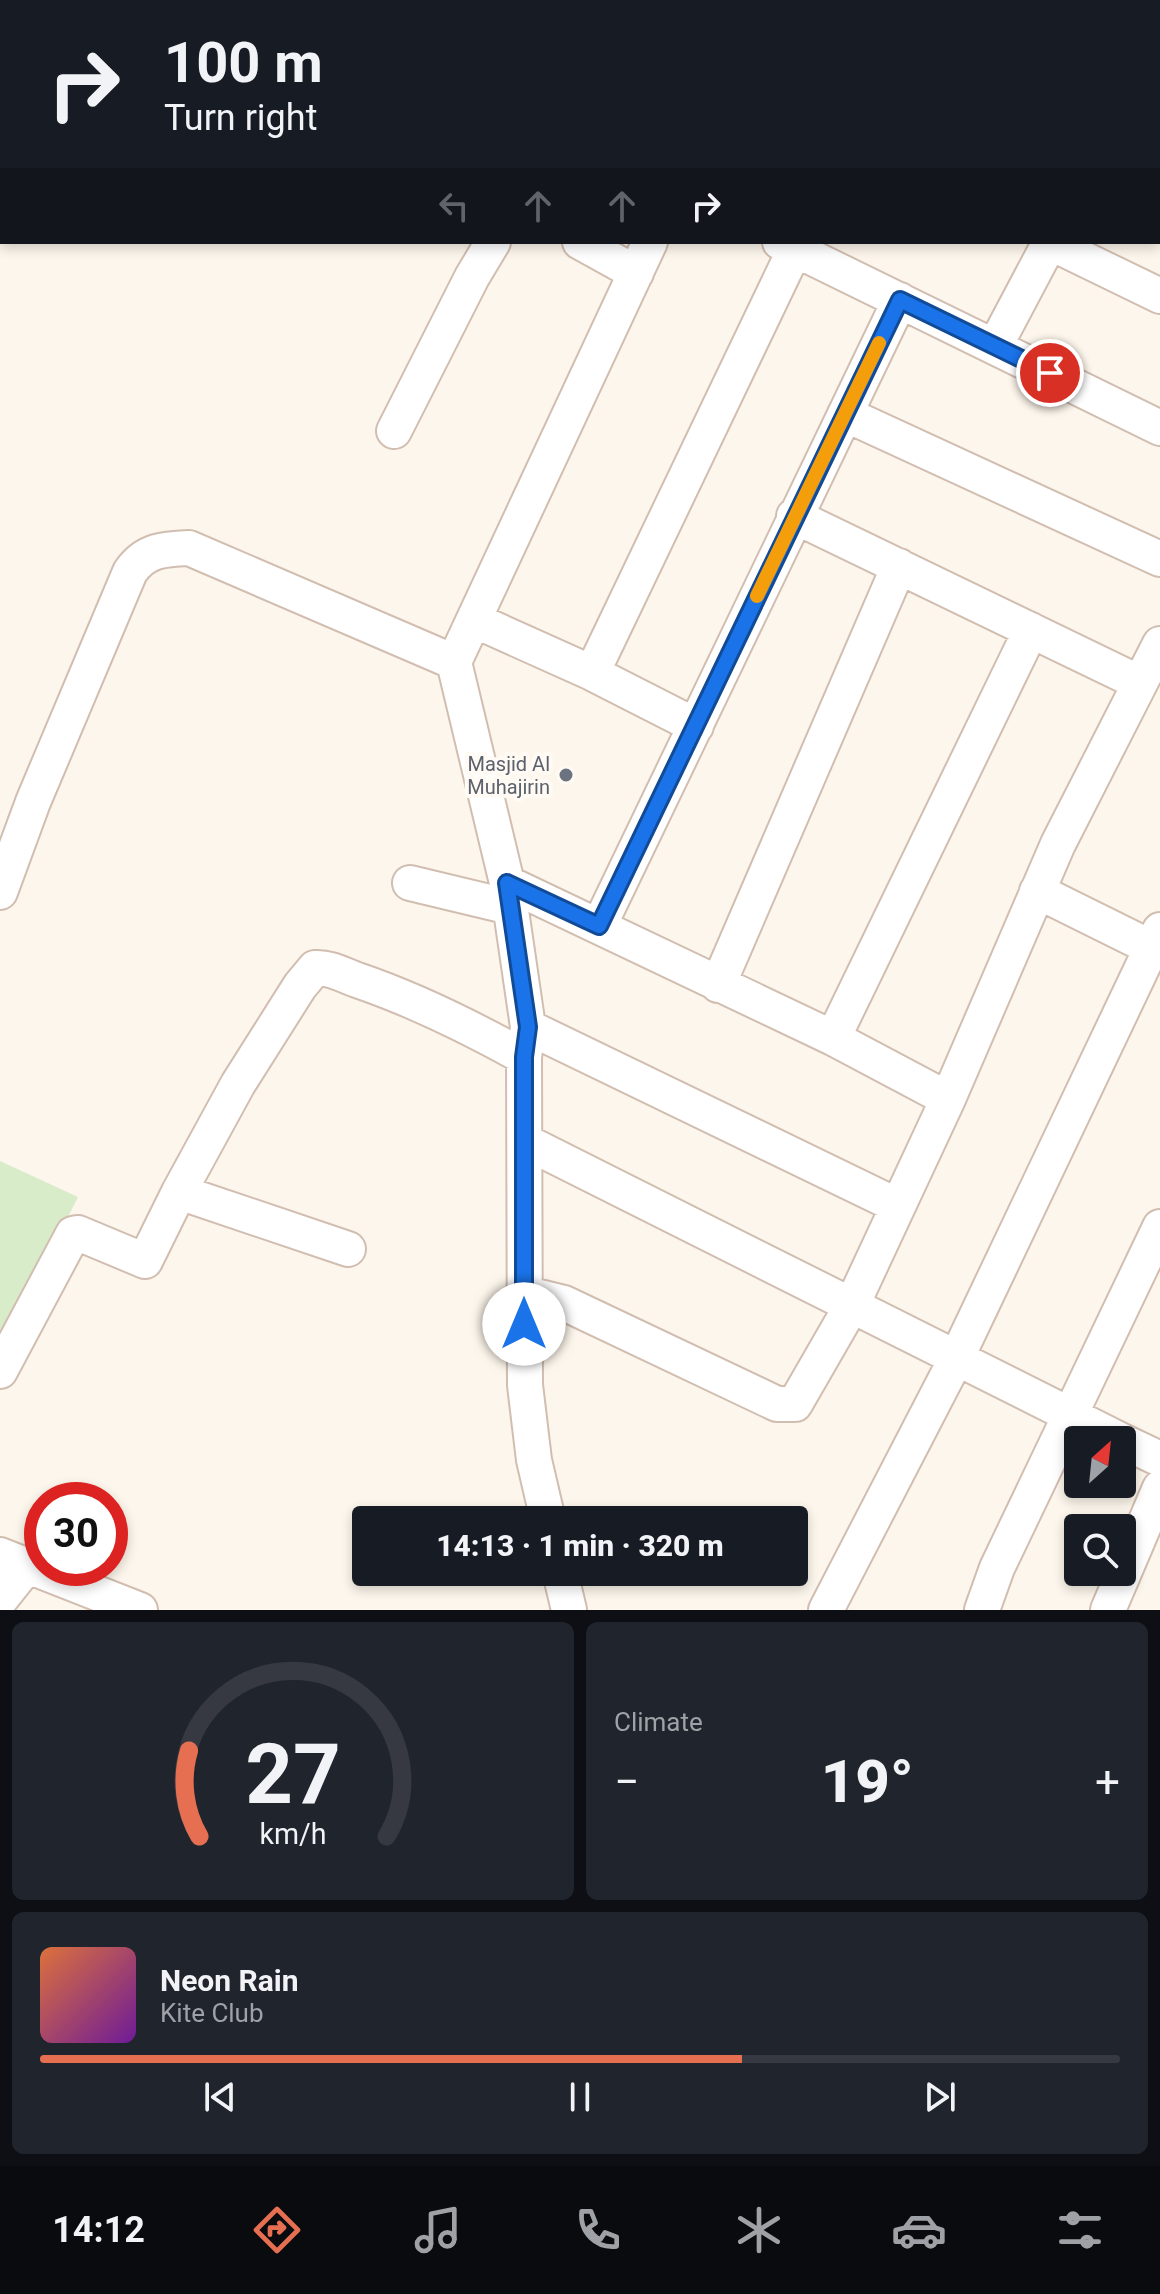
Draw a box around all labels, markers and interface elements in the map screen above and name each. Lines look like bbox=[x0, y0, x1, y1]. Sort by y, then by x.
text: 100 m bbox=[164, 30, 323, 96]
icon: right bbox=[32, 32, 136, 136]
text: Turn right bbox=[164, 97, 317, 139]
icon: left bbox=[432, 184, 476, 228]
icon: ahead bbox=[516, 184, 560, 228]
icon: ahead bbox=[600, 184, 644, 228]
icon: right bbox=[684, 184, 728, 228]
pin bbox=[1016, 339, 1084, 407]
icon: arrive bbox=[1028, 351, 1072, 395]
place label: Masjid Al Muhajirin bbox=[467, 752, 550, 799]
marker: Masjid Al Muhajirin bbox=[557, 766, 575, 784]
position arrow bbox=[482, 1282, 566, 1366]
north arrow bbox=[1064, 1426, 1136, 1498]
map controls bbox=[1064, 1426, 1136, 1586]
speed limit sign: 30 bbox=[24, 1482, 128, 1586]
button: search bbox=[1064, 1514, 1136, 1586]
text: 14:13 · 1 min · 320 m bbox=[436, 1528, 724, 1563]
text: Climate bbox=[614, 1707, 703, 1737]
text: 27 bbox=[245, 1726, 341, 1823]
text: 19° bbox=[821, 1746, 914, 1817]
text: − bbox=[614, 1756, 639, 1808]
text: + bbox=[1095, 1756, 1120, 1808]
text: km/h bbox=[259, 1817, 327, 1851]
text: Neon Rain bbox=[160, 1963, 299, 1998]
text: Kite Club bbox=[160, 1998, 264, 2028]
icon: previous bbox=[198, 2075, 242, 2119]
icon: pause bbox=[558, 2075, 602, 2119]
icon: next bbox=[918, 2075, 962, 2119]
icon: directions bbox=[249, 2202, 305, 2258]
icon: music bbox=[410, 2202, 466, 2258]
icon: phone bbox=[570, 2202, 626, 2258]
icon: climate bbox=[731, 2202, 787, 2258]
icon: car bbox=[891, 2202, 947, 2258]
icon: filters bbox=[1052, 2202, 1108, 2258]
text: 14:12 bbox=[52, 2209, 145, 2251]

